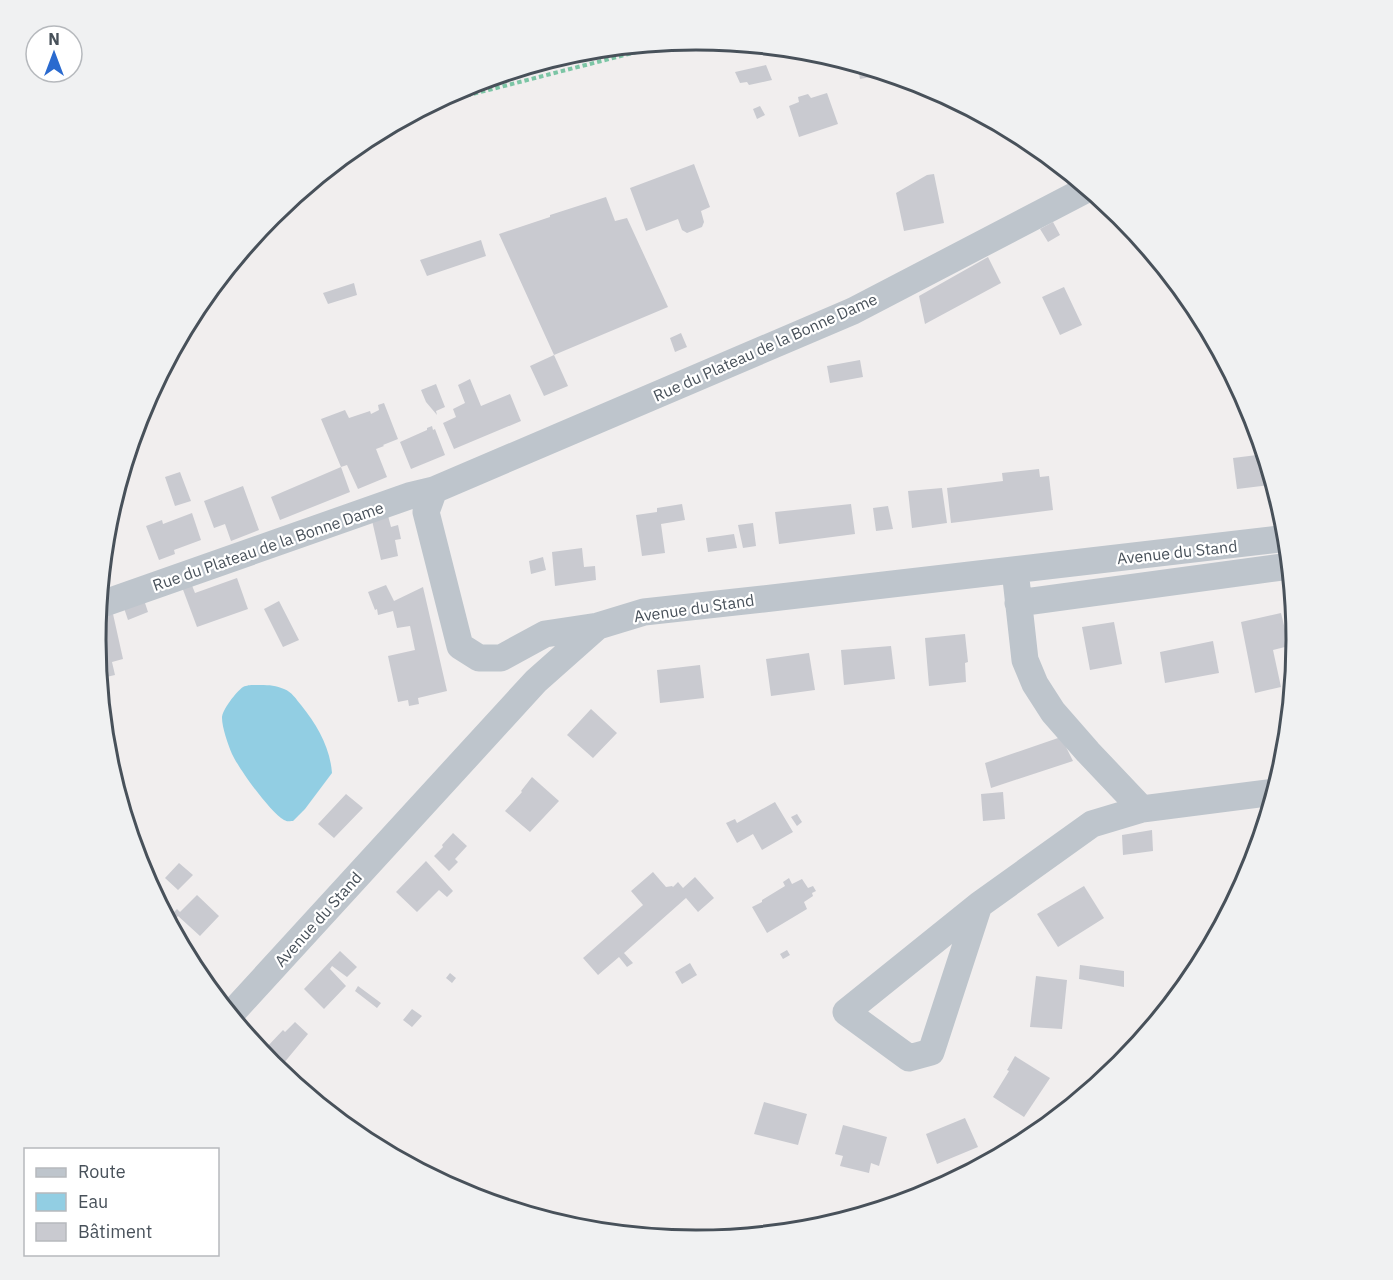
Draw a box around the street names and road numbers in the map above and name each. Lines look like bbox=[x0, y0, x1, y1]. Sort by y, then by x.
street label: Rue du Plateau de la Bonne Dame bbox=[650, 288, 880, 406]
street label: Rue du Plateau de la Bonne Dame bbox=[150, 497, 386, 595]
street label: Avenue du Stand bbox=[1116, 536, 1238, 568]
street label: Avenue du Stand bbox=[633, 590, 755, 626]
street label: Avenue du Stand bbox=[270, 867, 366, 971]

